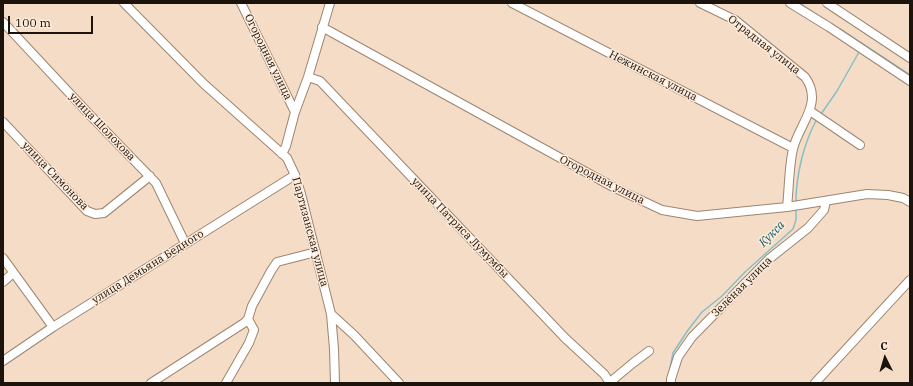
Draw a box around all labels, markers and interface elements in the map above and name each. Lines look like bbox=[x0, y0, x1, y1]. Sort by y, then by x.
scale bar bbox=[10, 8, 95, 34]
street label: Огородная улица bbox=[242, 12, 294, 102]
street label: Отрадная улица bbox=[725, 13, 803, 77]
text: 100 m bbox=[15, 15, 51, 30]
street label: Нежинская улица bbox=[607, 48, 699, 104]
street label: улица Шолохова bbox=[66, 90, 138, 164]
street label: улица Симонова bbox=[19, 139, 91, 213]
street label: Огородная улица bbox=[557, 153, 647, 207]
street label: улица Патриса Лумумбы bbox=[409, 175, 511, 281]
street label: Партизанская улица bbox=[289, 176, 331, 288]
water label: Кукса bbox=[756, 218, 788, 250]
street label: улица Демьяна Бедного bbox=[90, 227, 206, 307]
street label: Зелёная улица bbox=[709, 254, 775, 320]
north arrow bbox=[865, 338, 905, 378]
text: С bbox=[880, 339, 888, 353]

